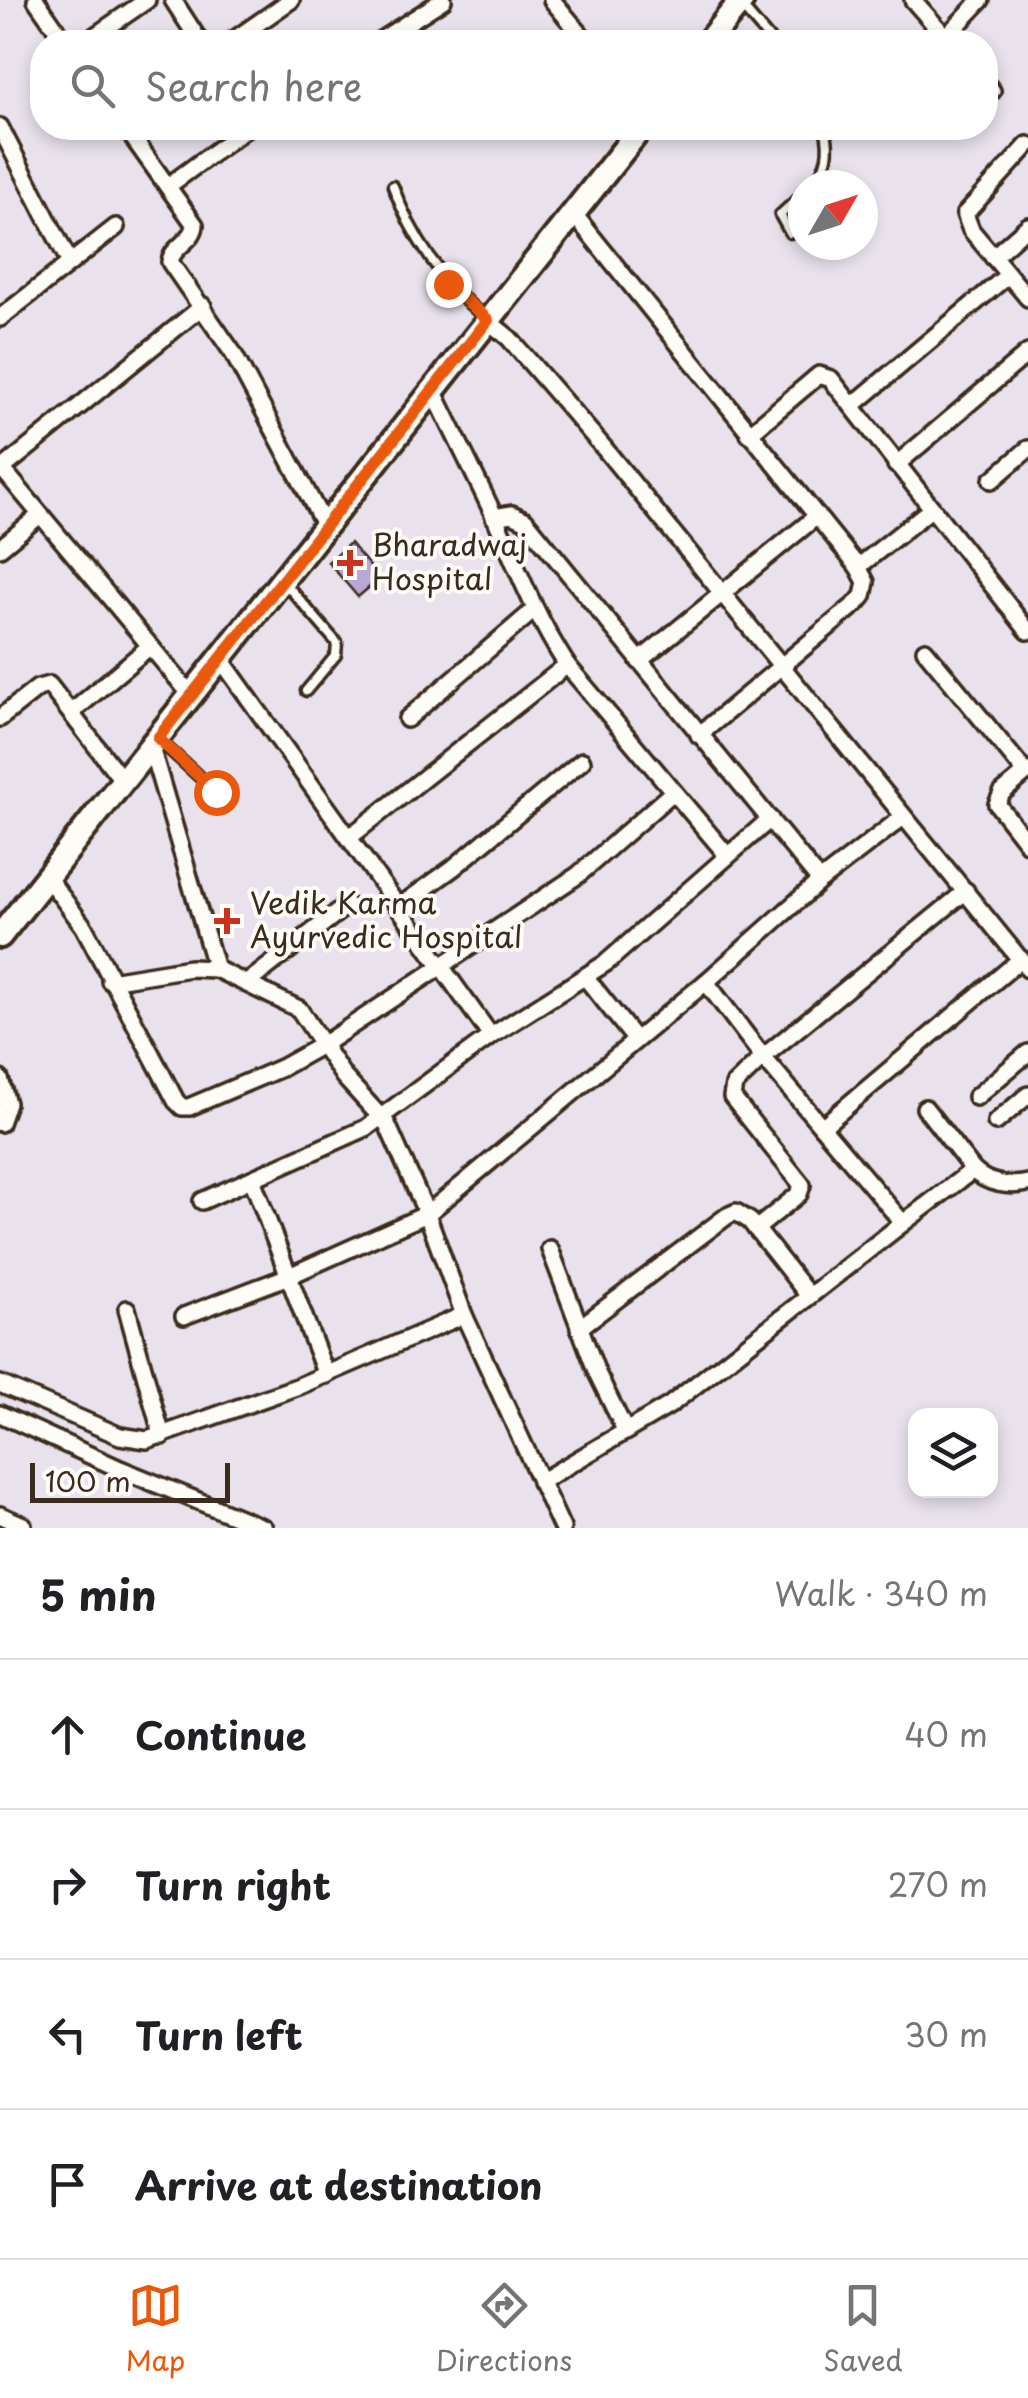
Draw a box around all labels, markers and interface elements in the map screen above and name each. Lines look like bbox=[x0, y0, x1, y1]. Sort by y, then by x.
search box bbox=[30, 30, 998, 140]
text: Search here bbox=[145, 57, 362, 114]
icon: search bbox=[65, 58, 120, 113]
north arrow bbox=[788, 170, 878, 260]
route end bbox=[426, 262, 472, 308]
place label: Bharadwaj Hospital bbox=[372, 521, 527, 600]
marker: Bharadwaj Hospital bbox=[337, 550, 363, 576]
route start bbox=[194, 770, 240, 816]
place label: Vedik Karma Ayurvedic Hospital bbox=[250, 879, 522, 958]
marker: Vedik Karma Ayurvedic Hospital bbox=[214, 908, 240, 934]
map controls bbox=[908, 1408, 998, 1498]
button: layers bbox=[908, 1408, 998, 1498]
scale bar bbox=[30, 1458, 230, 1502]
text: 100 m bbox=[45, 1459, 131, 1502]
text: 5 min bbox=[40, 1562, 157, 1625]
text: Walk · 340 m bbox=[775, 1569, 988, 1617]
text: Continue bbox=[135, 1706, 306, 1763]
icon: ahead bbox=[40, 1707, 95, 1762]
text: 40 m bbox=[904, 1710, 988, 1758]
text: Turn right bbox=[135, 1856, 331, 1913]
icon: right bbox=[40, 1857, 95, 1912]
text: 270 m bbox=[888, 1860, 988, 1908]
text: Turn left bbox=[135, 2006, 303, 2063]
icon: left bbox=[40, 2007, 95, 2062]
text: 30 m bbox=[904, 2010, 988, 2058]
text: Arrive at destination bbox=[135, 2156, 543, 2213]
icon: arrive bbox=[40, 2157, 95, 2212]
tab: Map bbox=[125, 2278, 185, 2381]
tab: Directions bbox=[436, 2278, 572, 2381]
tab: Saved bbox=[823, 2278, 903, 2381]

